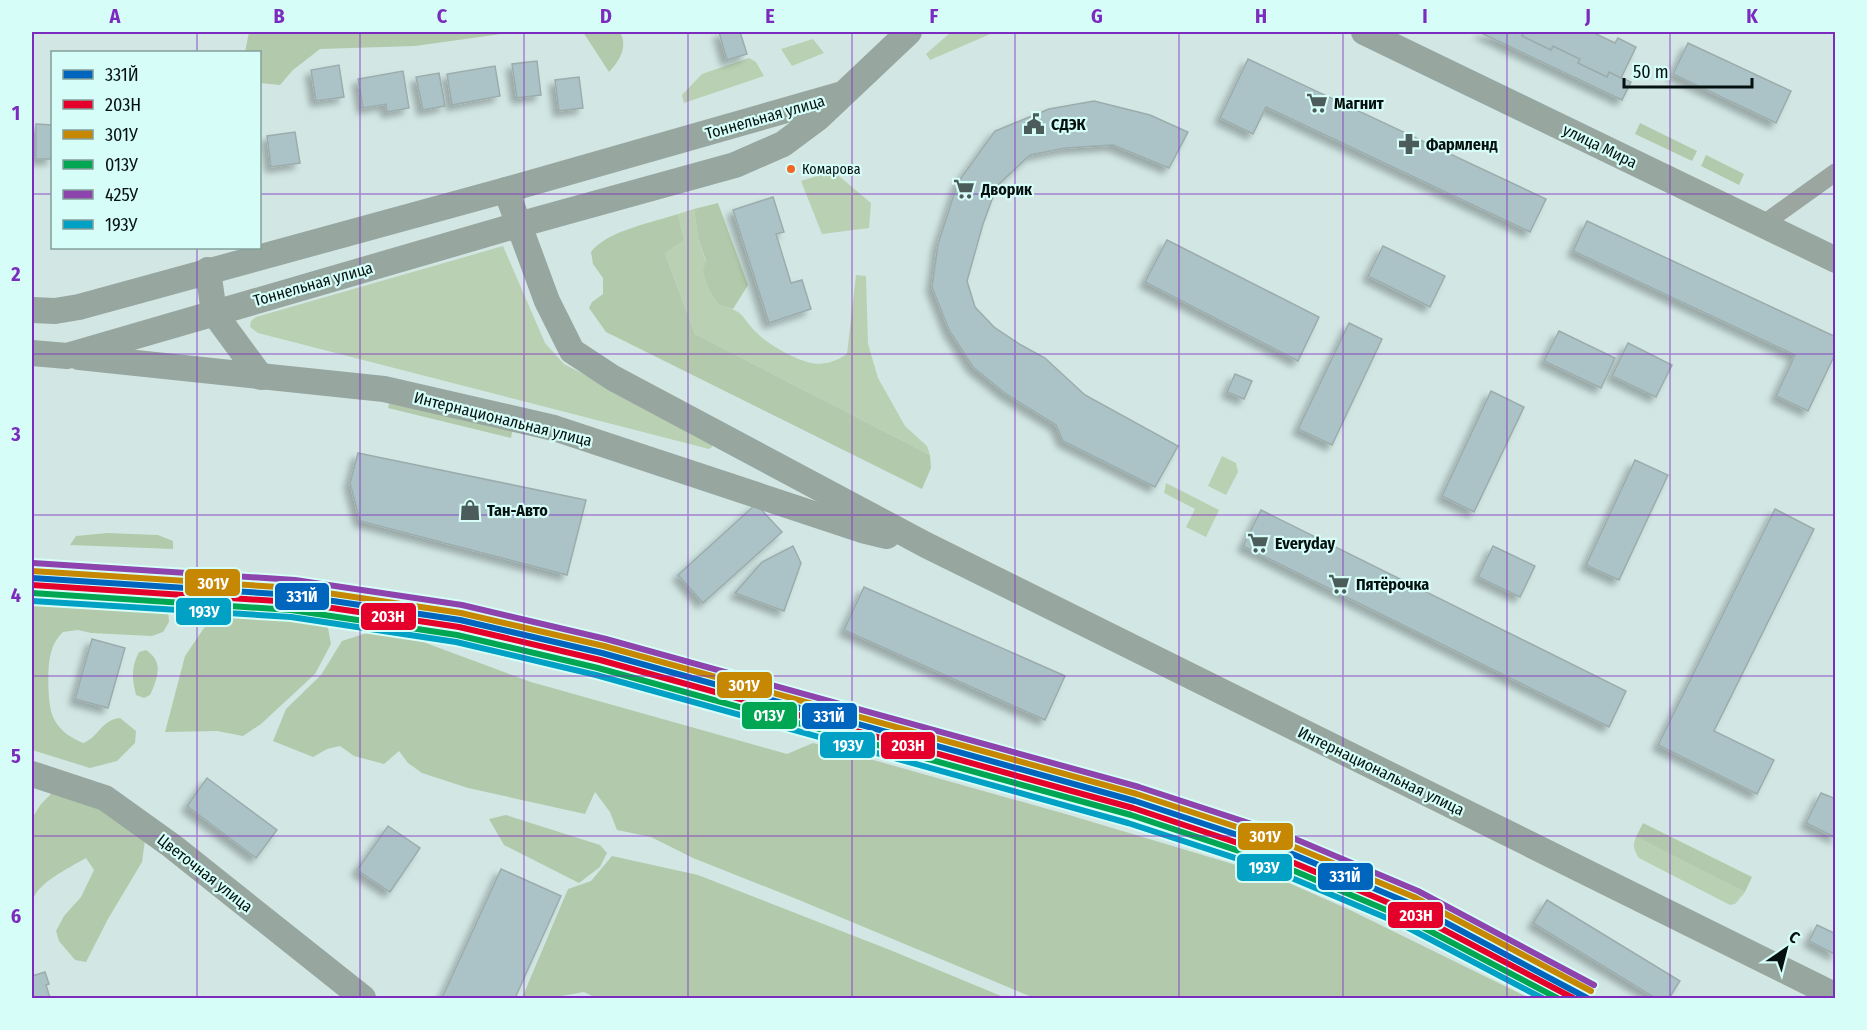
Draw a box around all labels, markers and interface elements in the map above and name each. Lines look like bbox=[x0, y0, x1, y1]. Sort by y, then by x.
text: A bbox=[109, 4, 122, 28]
text: B bbox=[273, 4, 285, 28]
text: C bbox=[437, 4, 448, 28]
text: D bbox=[600, 4, 612, 28]
text: E bbox=[765, 4, 775, 28]
text: F bbox=[930, 4, 939, 28]
text: G bbox=[1091, 4, 1103, 28]
text: H bbox=[1255, 4, 1267, 28]
text: I bbox=[1422, 4, 1428, 28]
text: J bbox=[1584, 4, 1591, 28]
text: K bbox=[1746, 4, 1758, 28]
legend bbox=[51, 51, 261, 249]
scale bar bbox=[1624, 51, 1752, 89]
text: 50 m bbox=[1633, 61, 1669, 83]
text: 331Й bbox=[105, 64, 139, 86]
street label: Тоннельная улица bbox=[703, 91, 827, 143]
supermarket icon: Магнит bbox=[1305, 91, 1329, 115]
text: 203Н bbox=[105, 94, 141, 116]
place label: Магнит bbox=[1334, 94, 1384, 113]
text: 1 bbox=[12, 101, 20, 125]
public building icon: СДЭК bbox=[1022, 112, 1046, 136]
place label: СДЭК bbox=[1051, 115, 1087, 134]
street label: улица Мира bbox=[1560, 120, 1640, 172]
text: 301У bbox=[105, 124, 138, 146]
pharmacy icon: Фармленд bbox=[1397, 132, 1421, 156]
place label: Фармленд bbox=[1426, 135, 1498, 154]
text: 013У bbox=[105, 154, 138, 176]
place label: Комарова bbox=[802, 161, 861, 178]
marker: Комарова bbox=[785, 163, 797, 175]
supermarket icon: Дворик bbox=[952, 177, 976, 201]
place label: Дворик bbox=[980, 180, 1033, 199]
text: 425У bbox=[105, 184, 138, 206]
text: 193У bbox=[105, 214, 138, 236]
street label: Тоннельная улица bbox=[251, 258, 375, 310]
text: 2 bbox=[10, 262, 21, 286]
street label: Интернациональная улица bbox=[412, 388, 594, 450]
text: 3 bbox=[10, 422, 21, 446]
shop icon: Тан-Авто bbox=[458, 498, 482, 522]
place label: Тан-Авто bbox=[487, 501, 548, 520]
supermarket icon: Everyday bbox=[1246, 531, 1270, 555]
place label: Everyday bbox=[1275, 534, 1336, 553]
line badge: 301У bbox=[184, 568, 241, 597]
supermarket icon: Пятёрочка bbox=[1327, 572, 1351, 596]
text: 301У bbox=[196, 574, 229, 593]
place label: Пятёрочка bbox=[1356, 575, 1429, 594]
line badge: 331Й bbox=[274, 582, 330, 611]
text: 4 bbox=[11, 583, 21, 607]
text: 331Й bbox=[285, 587, 318, 606]
line badge: 193У bbox=[175, 597, 232, 626]
text: 193У bbox=[189, 602, 220, 621]
line badge: 203Н bbox=[360, 602, 417, 631]
text: 203Н bbox=[370, 607, 405, 626]
line badge: 301У bbox=[716, 671, 773, 699]
text: 301У bbox=[727, 676, 760, 695]
line badge: 013У bbox=[741, 701, 798, 730]
line badge: 331Й bbox=[801, 702, 858, 730]
text: 013У bbox=[753, 706, 785, 725]
text: 331Й bbox=[812, 707, 845, 726]
street label: Интернациональная улица bbox=[1295, 722, 1467, 820]
line badge: 193У bbox=[819, 731, 876, 759]
line badge: 203Н bbox=[880, 731, 936, 760]
text: 193У bbox=[833, 736, 864, 755]
text: 203Н bbox=[890, 736, 925, 755]
text: 5 bbox=[11, 744, 21, 768]
line badge: 301У bbox=[1237, 822, 1294, 851]
text: 301У bbox=[1248, 827, 1281, 846]
street label: Цветочная улица bbox=[154, 830, 257, 916]
line badge: 193У bbox=[1236, 853, 1293, 882]
text: 193У bbox=[1249, 858, 1280, 877]
line badge: 331Й bbox=[1317, 862, 1374, 891]
text: 331Й bbox=[1328, 867, 1361, 886]
line badge: 203Н bbox=[1387, 901, 1444, 929]
text: 6 bbox=[11, 904, 21, 928]
text: 203Н bbox=[1398, 906, 1433, 925]
north arrow bbox=[1756, 919, 1816, 979]
text: С bbox=[1785, 927, 1804, 948]

